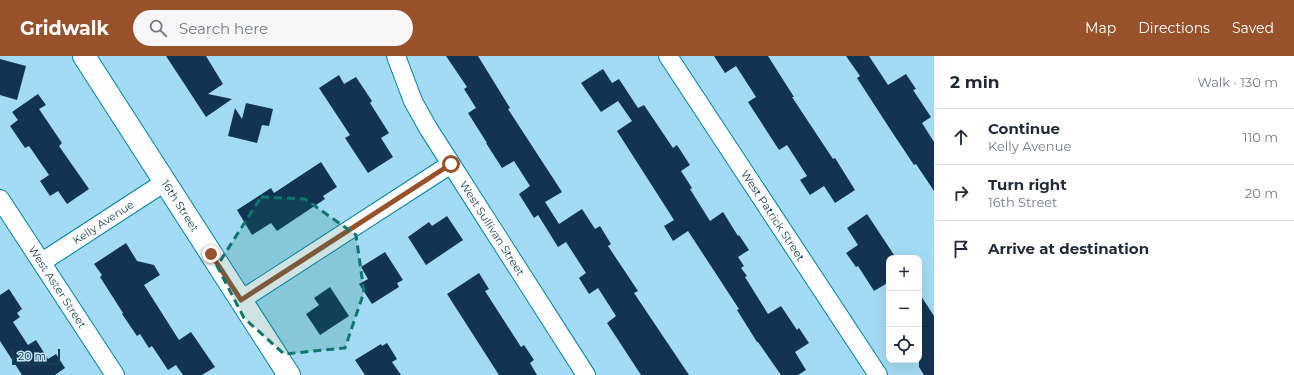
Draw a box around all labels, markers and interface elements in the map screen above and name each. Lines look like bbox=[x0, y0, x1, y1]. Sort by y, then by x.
search box bbox=[133, 10, 413, 46]
text: Gridwalk bbox=[20, 17, 109, 40]
icon: search bbox=[147, 17, 169, 39]
text: Search here bbox=[179, 19, 268, 38]
text: Map bbox=[1085, 19, 1116, 37]
text: Directions bbox=[1138, 19, 1210, 37]
text: Saved bbox=[1232, 19, 1274, 37]
text: 2 min bbox=[950, 72, 1000, 92]
text: Walk · 130 m bbox=[1197, 74, 1278, 90]
text: Continue bbox=[988, 119, 1060, 138]
icon: ahead bbox=[950, 126, 972, 148]
text: 110 m bbox=[1243, 129, 1278, 145]
text: Kelly Avenue bbox=[988, 138, 1071, 154]
route start bbox=[442, 155, 460, 173]
street label: West Patrick Street bbox=[738, 167, 808, 264]
text: Turn right bbox=[988, 175, 1067, 194]
street label: 16th Street bbox=[158, 177, 202, 235]
street label: West Sullivan Street bbox=[457, 178, 528, 279]
icon: right bbox=[950, 182, 972, 204]
text: 20 m bbox=[1245, 185, 1278, 201]
text: 16th Street bbox=[988, 194, 1057, 210]
street label: Kelly Avenue bbox=[70, 197, 137, 247]
icon: arrive bbox=[950, 238, 972, 260]
text: Arrive at destination bbox=[988, 239, 1149, 258]
street label: West Aster Street bbox=[25, 243, 90, 331]
route end bbox=[202, 245, 220, 263]
map controls bbox=[886, 255, 922, 363]
button: + bbox=[886, 255, 922, 291]
button: − bbox=[886, 291, 922, 327]
button: locate bbox=[886, 327, 922, 363]
scale bar bbox=[12, 347, 60, 366]
text: 20 m bbox=[18, 349, 46, 363]

